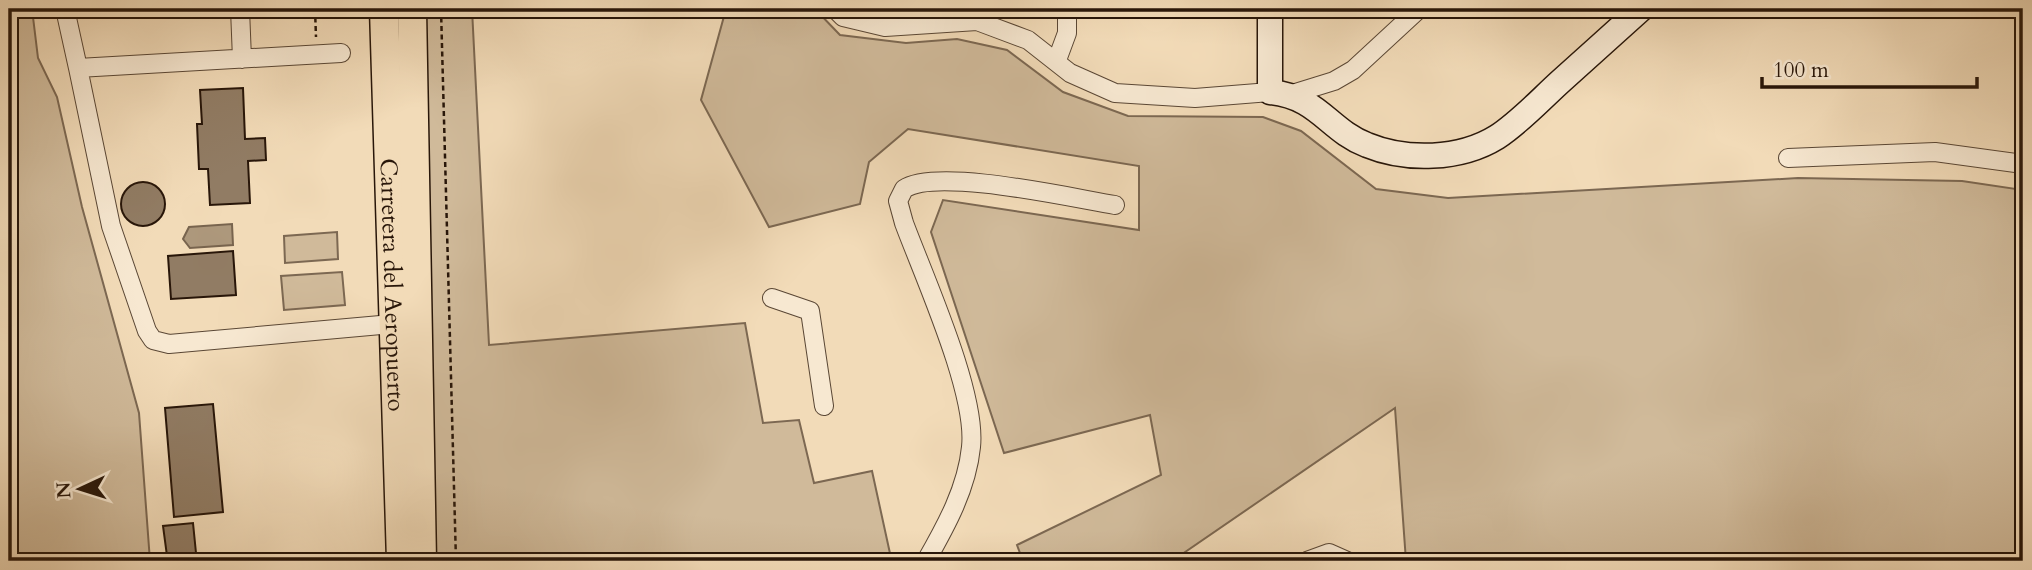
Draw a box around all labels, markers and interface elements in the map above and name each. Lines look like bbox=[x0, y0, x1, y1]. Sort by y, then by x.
scale bar bbox=[1762, 46, 1978, 90]
text: 100 m bbox=[1773, 56, 1829, 85]
street label: Carretera del Aeropuerto bbox=[372, 158, 413, 412]
north arrow bbox=[46, 454, 116, 524]
text: N bbox=[50, 480, 78, 499]

